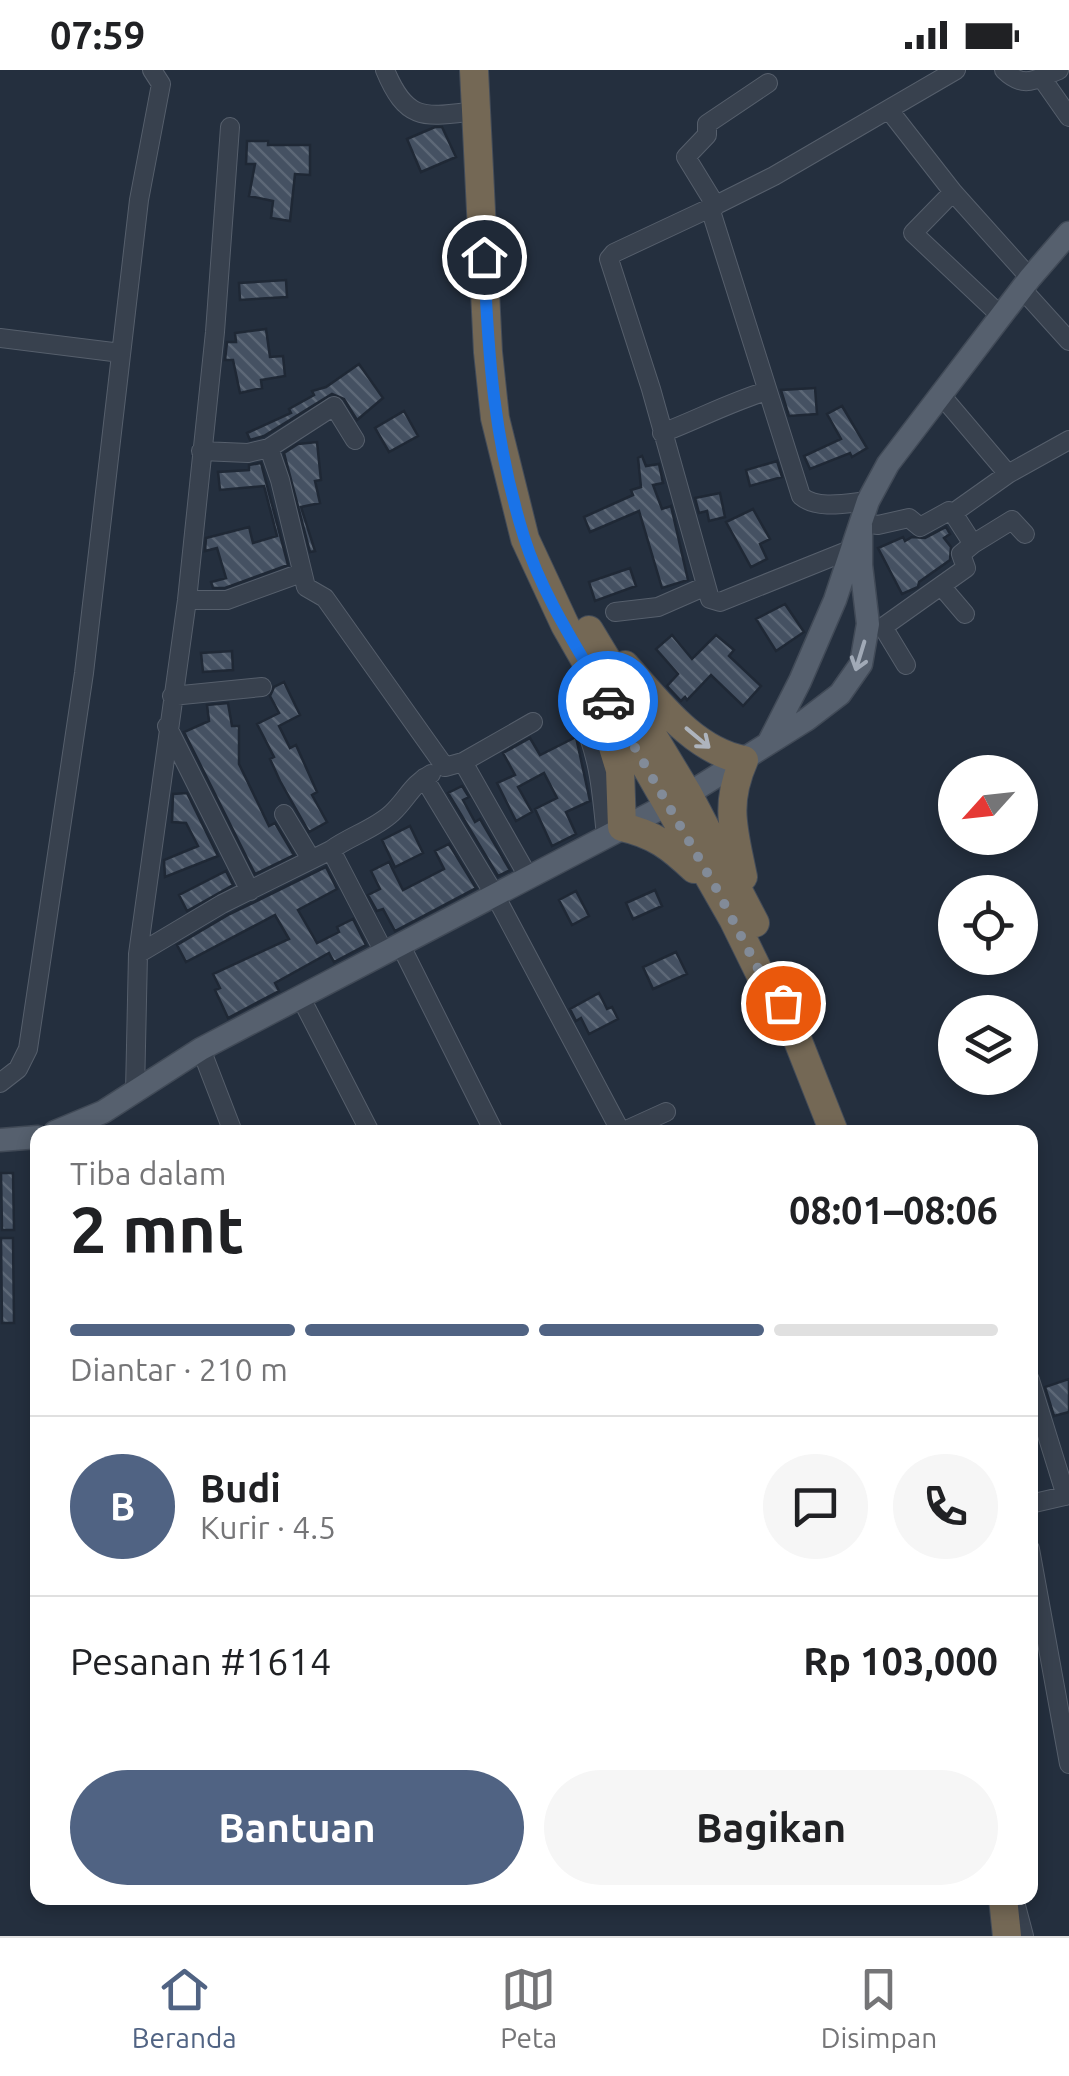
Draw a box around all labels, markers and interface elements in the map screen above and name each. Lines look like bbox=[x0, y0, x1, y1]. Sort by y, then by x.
text: 07:59 bbox=[50, 14, 145, 56]
pin bbox=[442, 215, 527, 300]
icon: home bbox=[457, 230, 512, 285]
one-way arrow bbox=[850, 639, 868, 671]
courier bbox=[558, 651, 658, 751]
icon: car bbox=[581, 674, 636, 729]
one-way arrow bbox=[684, 727, 710, 749]
north arrow bbox=[938, 755, 1038, 855]
map controls bbox=[938, 755, 1038, 1095]
button: locate bbox=[938, 875, 1038, 975]
pin bbox=[741, 961, 826, 1046]
icon: bag bbox=[756, 976, 811, 1031]
button: layers bbox=[938, 995, 1038, 1095]
text: Tiba dalam bbox=[70, 1155, 226, 1191]
text: 08:01–08:06 bbox=[789, 1189, 998, 1231]
text: 2 mnt bbox=[70, 1192, 244, 1265]
text: Diantar · 210 m bbox=[70, 1351, 288, 1387]
button: chat bbox=[763, 1454, 868, 1559]
button: phone bbox=[893, 1454, 998, 1559]
text: Budi bbox=[200, 1467, 281, 1509]
text: B bbox=[110, 1485, 135, 1527]
text: Kurir · 4.5 bbox=[200, 1509, 336, 1545]
text: Pesanan #1614 bbox=[70, 1640, 331, 1682]
text: Rp 103,000 bbox=[803, 1640, 998, 1682]
button: Bantuan bbox=[70, 1770, 524, 1885]
button: Bagikan bbox=[544, 1770, 998, 1885]
tab: Beranda bbox=[132, 1962, 237, 2053]
tab: Peta bbox=[500, 1962, 557, 2053]
tab: Disimpan bbox=[821, 1962, 937, 2053]

